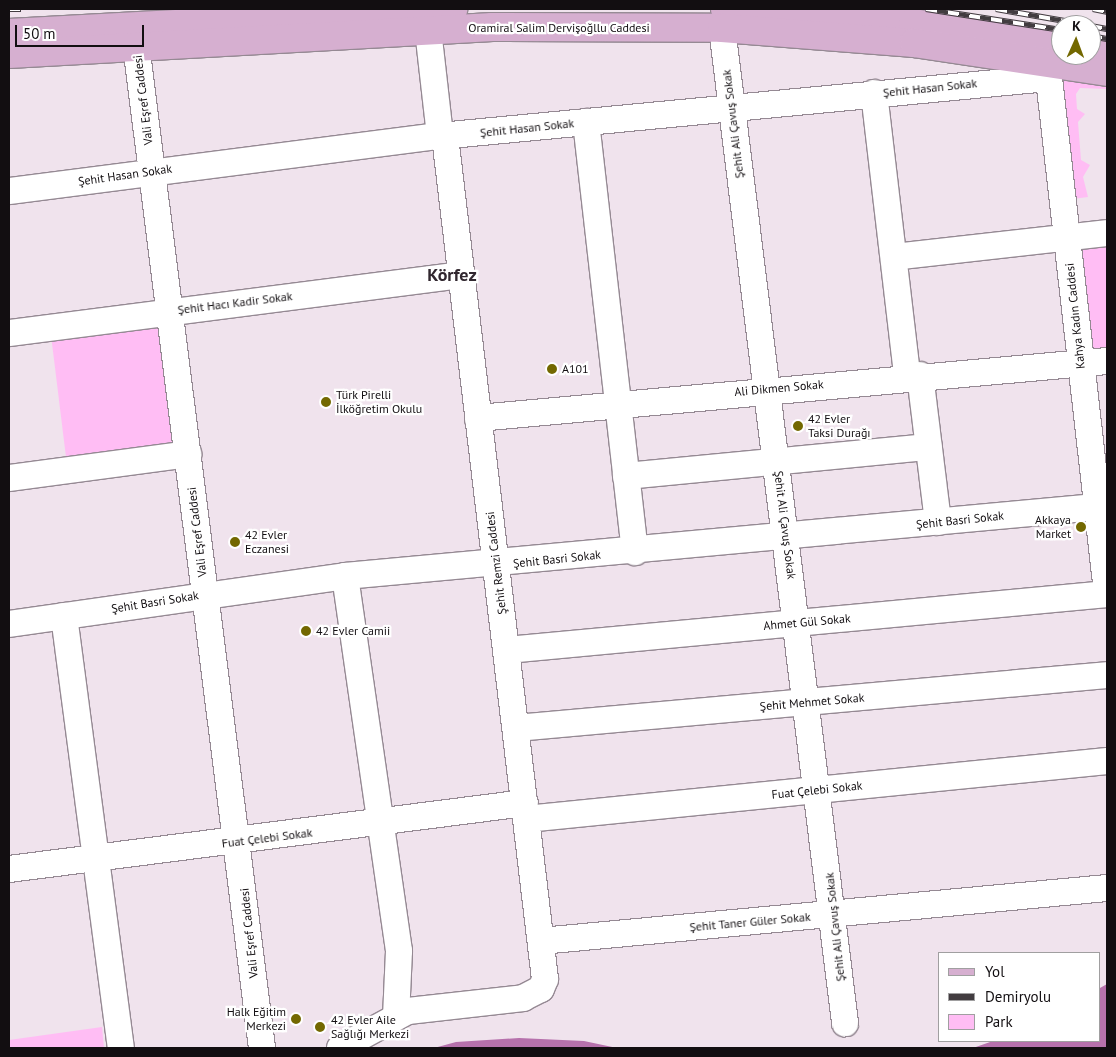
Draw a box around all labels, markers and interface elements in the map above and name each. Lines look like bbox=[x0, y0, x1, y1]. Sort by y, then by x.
scale bar bbox=[18, 15, 146, 47]
north arrow bbox=[1051, 15, 1101, 65]
text: K bbox=[1072, 17, 1081, 35]
street label: Oramiral Salim Dervişoğllu Caddesi bbox=[468, 21, 650, 35]
text: 50 m bbox=[23, 24, 56, 43]
street label: Vali Eşref Caddesi bbox=[130, 54, 156, 146]
street label: Şehit Ali Çavuş Sokak bbox=[719, 69, 747, 179]
street label: Şehit Hasan Sokak bbox=[882, 76, 978, 100]
street label: Şehit Hasan Sokak bbox=[479, 116, 575, 140]
street label: Şehit Hasan Sokak bbox=[77, 161, 173, 189]
street label: Kahya Kadın Caddesi bbox=[1062, 262, 1088, 370]
district label: Körfez bbox=[427, 264, 477, 286]
street label: Şehit Hacı Kadir Sokak bbox=[177, 289, 293, 317]
place label: A101 bbox=[562, 362, 589, 376]
marker: A101 bbox=[546, 363, 558, 375]
street label: Ali Dikmen Sokak bbox=[734, 377, 824, 399]
place label: Türk Pirelli İlköğretim Okulu bbox=[336, 388, 422, 416]
marker: Türk Pirelli İlköğretim Okulu bbox=[320, 396, 332, 408]
place label: 42 Evler Taksi Durağı bbox=[808, 412, 871, 440]
marker: 42 Evler Taksi Durağı bbox=[792, 420, 804, 432]
street label: Şehit Ali Çavuş Sokak bbox=[771, 470, 799, 580]
street label: Vali Eşref Caddesi bbox=[184, 486, 210, 578]
street label: Şehit Basri Sokak bbox=[915, 508, 1005, 532]
street label: Şehit Remzi Caddesi bbox=[483, 511, 509, 615]
place label: Akkaya Market bbox=[1035, 513, 1071, 541]
marker: Akkaya Market bbox=[1075, 521, 1087, 533]
place label: 42 Evler Eczanesi bbox=[245, 528, 289, 556]
marker: 42 Evler Eczanesi bbox=[229, 536, 241, 548]
street label: Şehit Basri Sokak bbox=[512, 547, 602, 571]
street label: Şehit Basri Sokak bbox=[110, 588, 200, 616]
street label: Ahmet Gül Sokak bbox=[763, 611, 851, 633]
place label: 42 Evler Camii bbox=[316, 624, 390, 638]
marker: 42 Evler Camii bbox=[300, 625, 312, 637]
street label: Şehit Mehmet Sokak bbox=[759, 690, 865, 714]
street label: Fuat Çelebi Sokak bbox=[771, 778, 863, 802]
street label: Fuat Çelebi Sokak bbox=[221, 825, 313, 851]
street label: Şehit Ali Çavuş Sokak bbox=[822, 872, 848, 982]
street label: Vali Eşref Caddesi bbox=[237, 887, 261, 979]
street label: Şehit Taner Güler Sokak bbox=[689, 910, 811, 934]
legend bbox=[938, 952, 1101, 1042]
text: Yol bbox=[985, 962, 1005, 981]
text: Demiryolu bbox=[985, 987, 1051, 1006]
place label: Halk Eğitim Merkezi bbox=[226, 1005, 286, 1033]
text: Park bbox=[985, 1012, 1013, 1031]
marker: Halk Eğitim Merkezi bbox=[290, 1013, 302, 1025]
place label: 42 Evler Aile Sağlığı Merkezi bbox=[331, 1013, 409, 1041]
marker: 42 Evler Aile Sağlığı Merkezi bbox=[313, 1020, 327, 1034]

